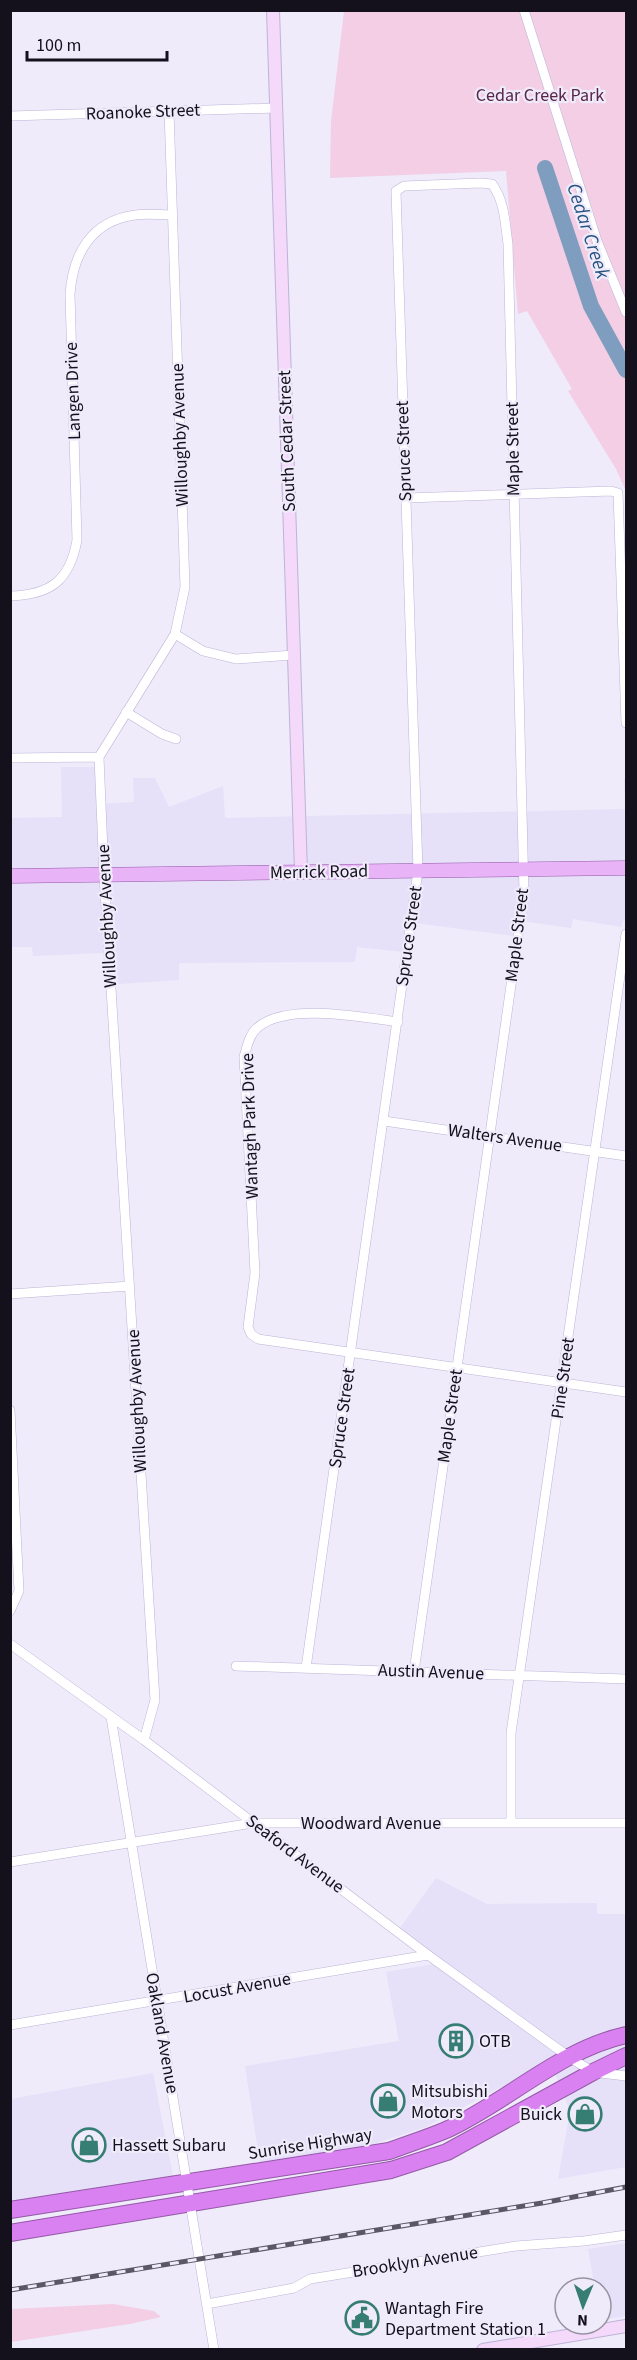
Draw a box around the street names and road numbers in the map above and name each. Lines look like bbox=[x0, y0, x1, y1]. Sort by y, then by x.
street label: Roanoke Street bbox=[85, 98, 201, 126]
street label: Langen Drive bbox=[59, 342, 87, 440]
street label: Willoughby Avenue bbox=[165, 363, 195, 507]
street label: South Cedar Street bbox=[272, 370, 302, 512]
street label: Spruce Street bbox=[390, 400, 418, 502]
street label: Maple Street bbox=[500, 402, 526, 496]
street label: Willoughby Avenue bbox=[91, 844, 123, 988]
street label: Merrick Road bbox=[270, 859, 368, 885]
street label: Spruce Street bbox=[390, 884, 428, 988]
street label: Maple Street bbox=[499, 887, 535, 983]
street label: Wantagh Park Drive bbox=[235, 1052, 265, 1200]
street label: Walters Avenue bbox=[446, 1118, 564, 1158]
street label: Willoughby Avenue bbox=[121, 1329, 153, 1473]
street label: Pine Street bbox=[545, 1336, 581, 1420]
street label: Spruce Street bbox=[323, 1366, 361, 1470]
street label: Maple Street bbox=[431, 1368, 469, 1464]
street label: Austin Avenue bbox=[378, 1658, 485, 1686]
street label: Seaford Avenue bbox=[241, 1809, 349, 1899]
street label: Woodward Avenue bbox=[301, 1811, 441, 1836]
street label: Locust Avenue bbox=[181, 1966, 293, 2010]
street label: Oakland Avenue bbox=[139, 1971, 185, 2096]
street label: Sunrise Highway bbox=[246, 2122, 374, 2166]
street label: Brooklyn Avenue bbox=[350, 2240, 480, 2284]

